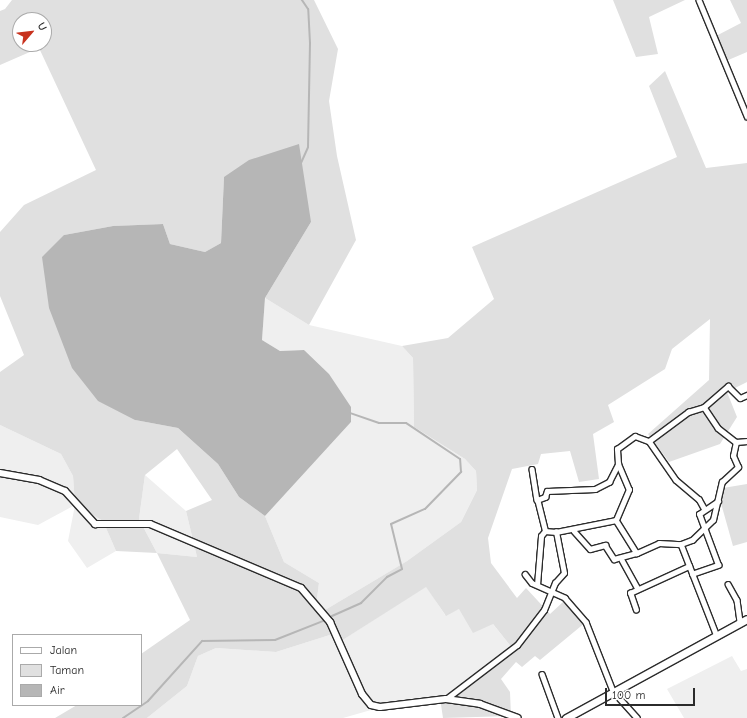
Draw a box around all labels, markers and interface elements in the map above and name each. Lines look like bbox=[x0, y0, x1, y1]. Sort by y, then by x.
north arrow bbox=[12, 12, 52, 52]
text: U bbox=[35, 20, 50, 33]
legend bbox=[12, 634, 142, 706]
text: Jalan bbox=[50, 643, 77, 657]
text: Taman bbox=[50, 663, 84, 677]
scale bar bbox=[607, 680, 697, 706]
text: Air bbox=[50, 683, 64, 697]
text: 100 m bbox=[612, 688, 645, 702]

